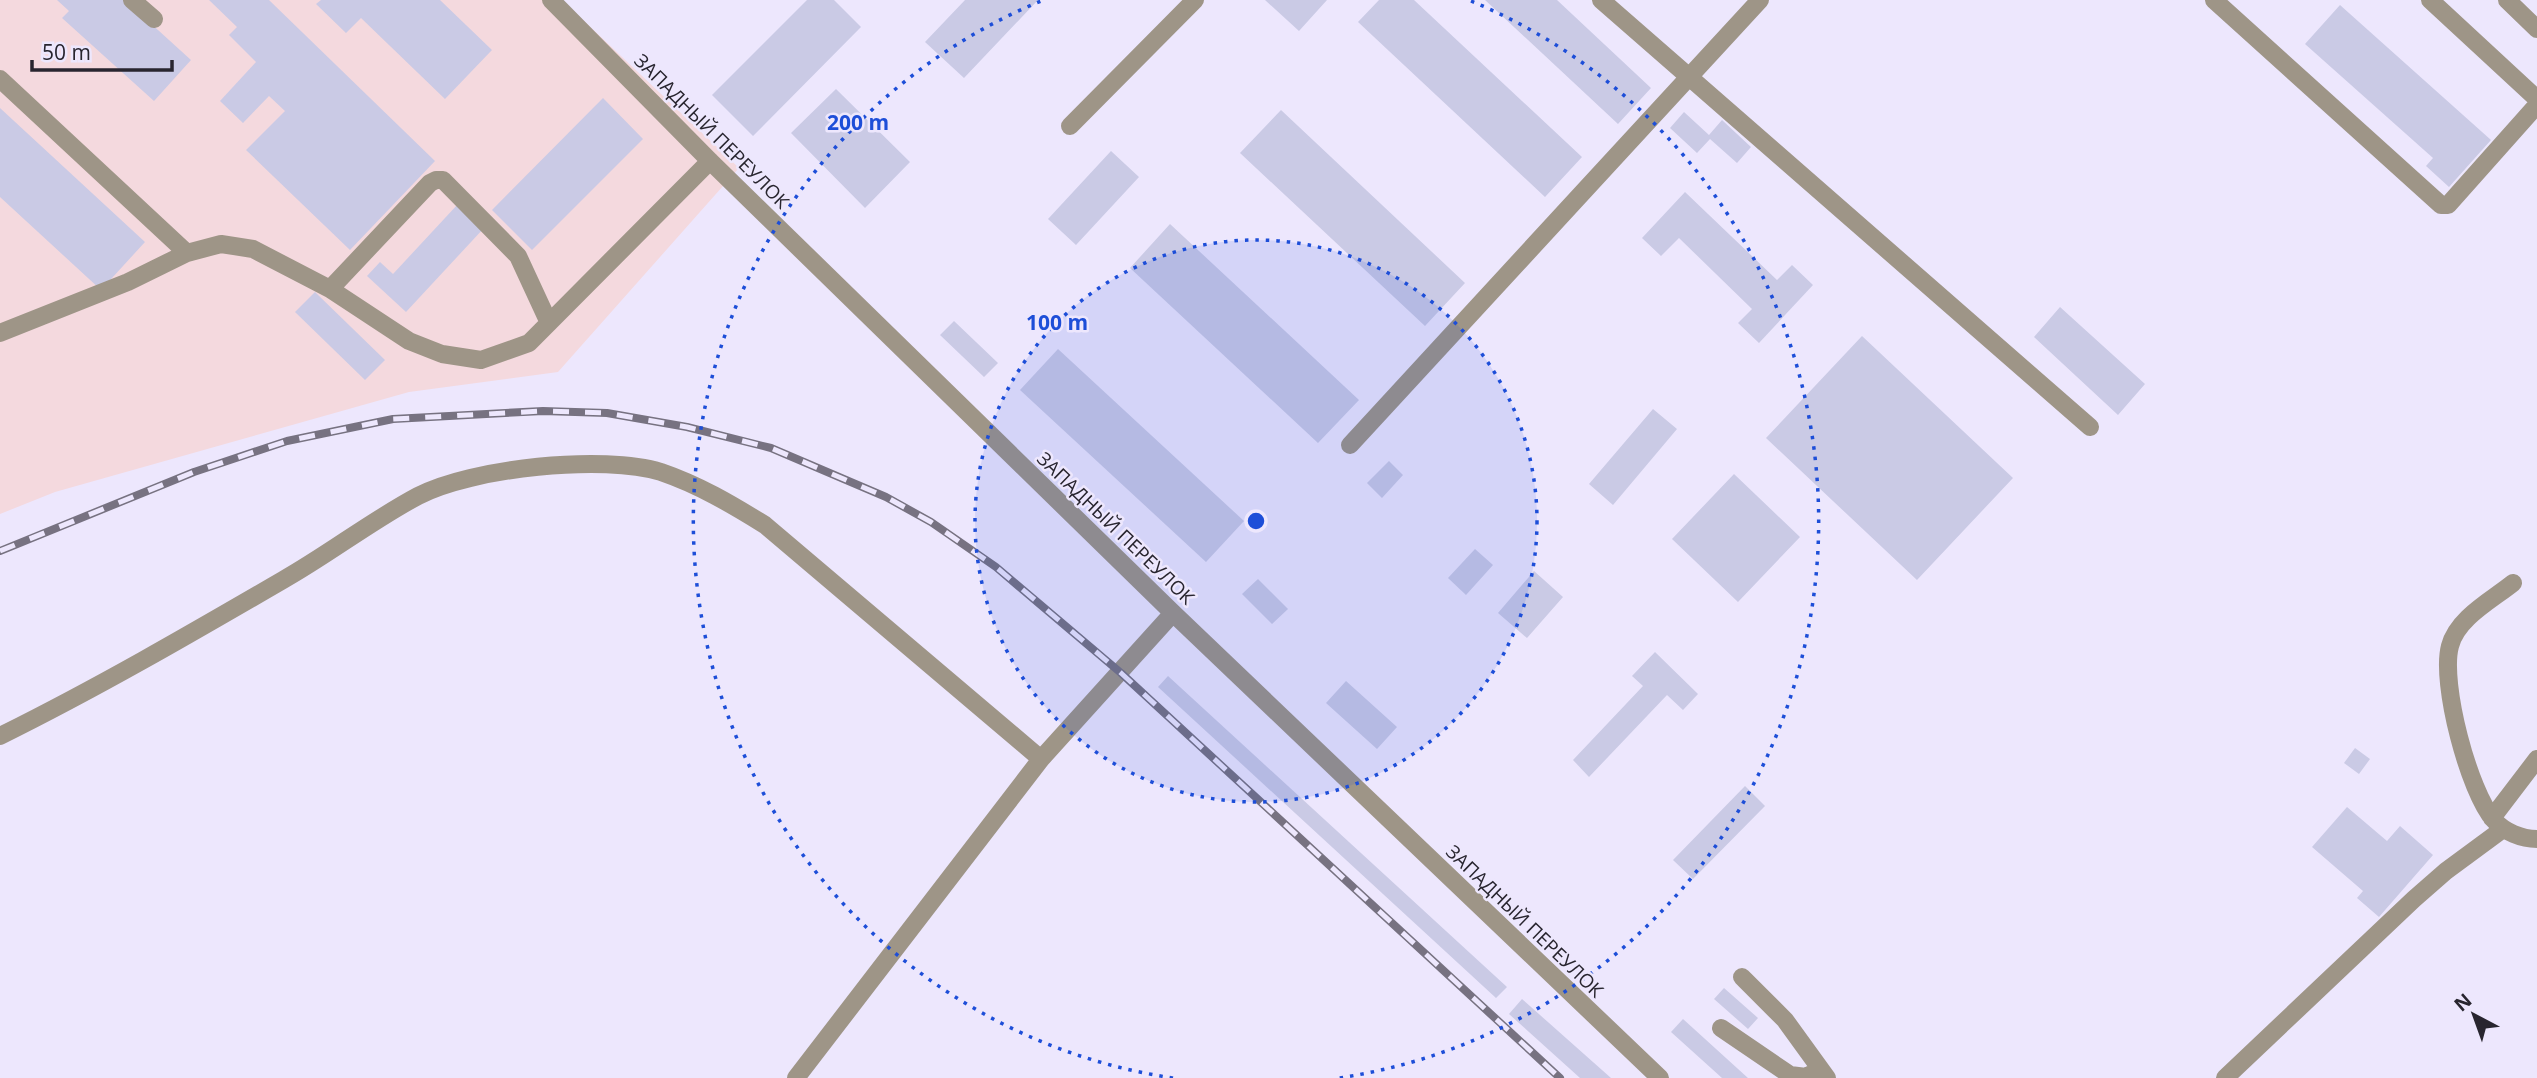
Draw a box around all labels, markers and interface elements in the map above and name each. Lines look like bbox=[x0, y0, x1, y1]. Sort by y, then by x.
scale bar bbox=[32, 28, 172, 72]
text: 50 m bbox=[42, 38, 91, 66]
street label: ЗАПАДНЫЙ ПЕРЕУЛОК bbox=[629, 48, 795, 214]
text: 200 m bbox=[827, 108, 889, 136]
text: 100 m bbox=[1026, 308, 1088, 336]
street label: ЗАПАДНЫЙ ПЕРЕУЛОК bbox=[1032, 446, 1201, 610]
centre of rings bbox=[1244, 509, 1268, 533]
street label: ЗАПАДНЫЙ ПЕРЕУЛОК bbox=[1441, 839, 1610, 1003]
north arrow bbox=[2439, 980, 2509, 1050]
text: N bbox=[2448, 987, 2477, 1017]

